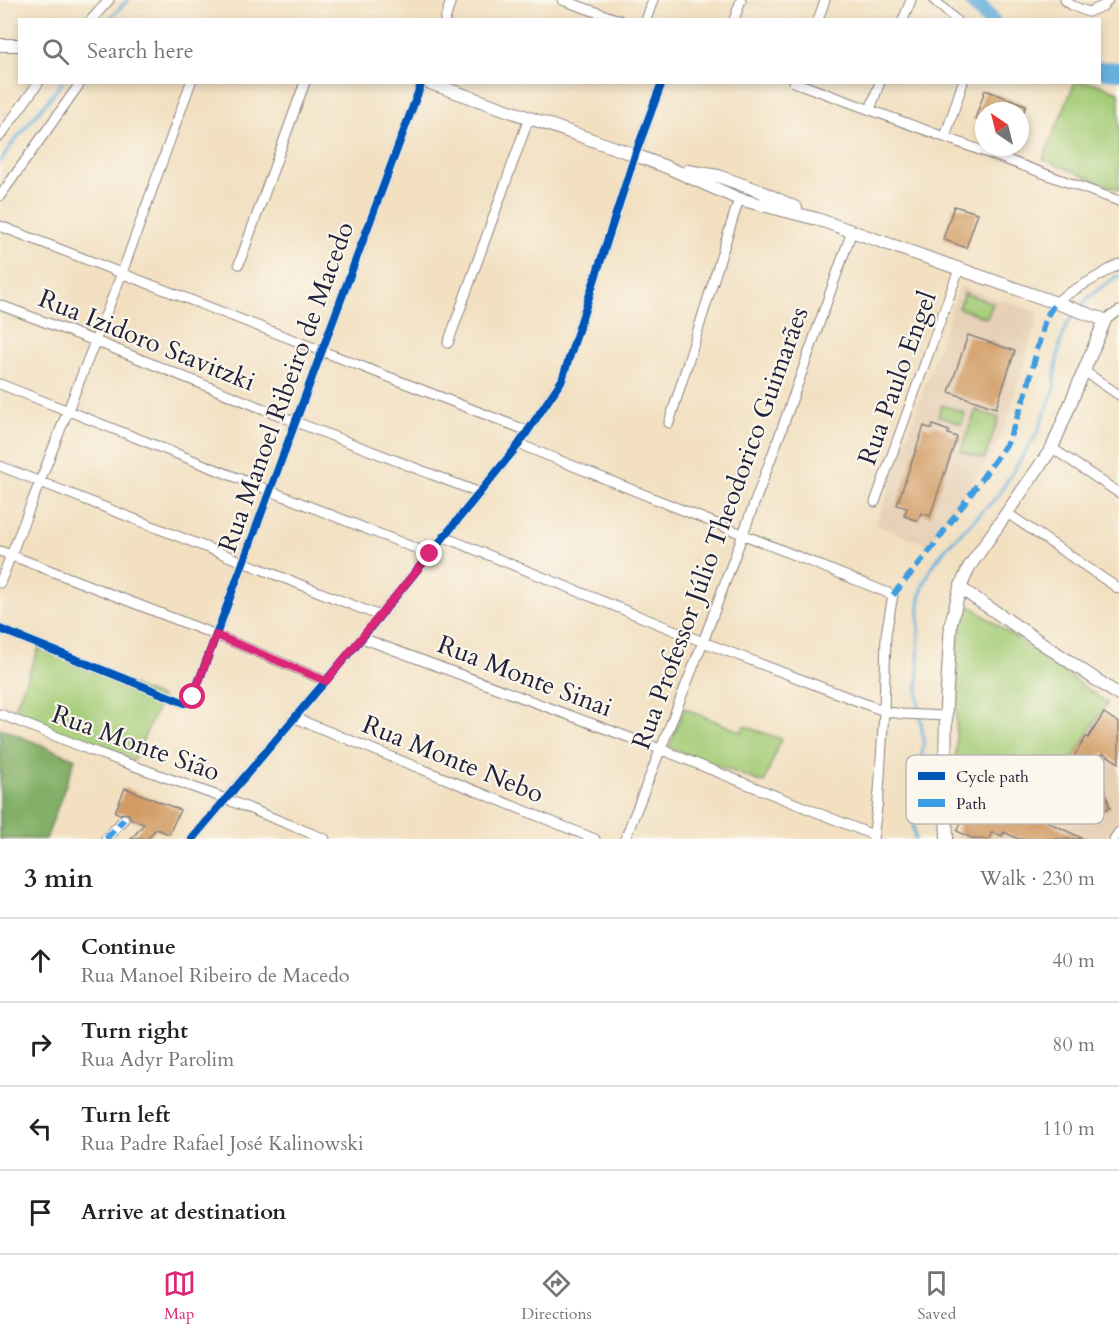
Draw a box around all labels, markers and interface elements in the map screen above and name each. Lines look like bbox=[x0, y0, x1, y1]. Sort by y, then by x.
search box bbox=[18, 18, 1101, 84]
icon: search bbox=[39, 35, 72, 68]
text: Search here bbox=[87, 36, 194, 66]
north arrow bbox=[975, 102, 1029, 156]
street label: Rua Manoel Ribeiro de Macedo bbox=[210, 217, 362, 557]
street label: Rua Izidoro Stavitzki bbox=[33, 281, 261, 399]
street label: Rua Paulo Engel bbox=[849, 286, 945, 470]
street label: Rua Professor Júlio Theodorico Guimarães bbox=[623, 302, 817, 754]
route end bbox=[416, 540, 442, 566]
street label: Rua Monte Sinai bbox=[433, 627, 617, 725]
route start bbox=[179, 683, 205, 709]
street label: Rua Monte Sião bbox=[47, 696, 225, 790]
street label: Rua Monte Nebo bbox=[357, 707, 549, 811]
legend bbox=[906, 755, 1104, 824]
text: Cycle path bbox=[956, 766, 1029, 788]
text: Path bbox=[956, 793, 986, 815]
text: 3 min bbox=[24, 861, 93, 896]
text: Walk · 230 m bbox=[980, 865, 1095, 892]
text: Continue bbox=[81, 932, 176, 962]
icon: ahead bbox=[24, 944, 57, 977]
text: 40 m bbox=[1052, 947, 1095, 974]
text: Rua Manoel Ribeiro de Macedo bbox=[81, 962, 350, 989]
text: Turn right bbox=[81, 1016, 188, 1046]
icon: right bbox=[24, 1028, 57, 1061]
text: 80 m bbox=[1052, 1031, 1095, 1058]
text: Rua Adyr Parolim bbox=[81, 1046, 234, 1073]
text: Turn left bbox=[81, 1100, 170, 1130]
icon: left bbox=[24, 1112, 57, 1145]
text: 110 m bbox=[1042, 1115, 1095, 1142]
text: Rua Padre Rafael José Kalinowski bbox=[81, 1130, 364, 1157]
icon: arrive bbox=[24, 1196, 57, 1229]
text: Arrive at destination bbox=[81, 1197, 286, 1227]
tab: Map bbox=[163, 1267, 196, 1325]
tab: Directions bbox=[521, 1267, 592, 1325]
tab: Saved bbox=[917, 1267, 956, 1325]

